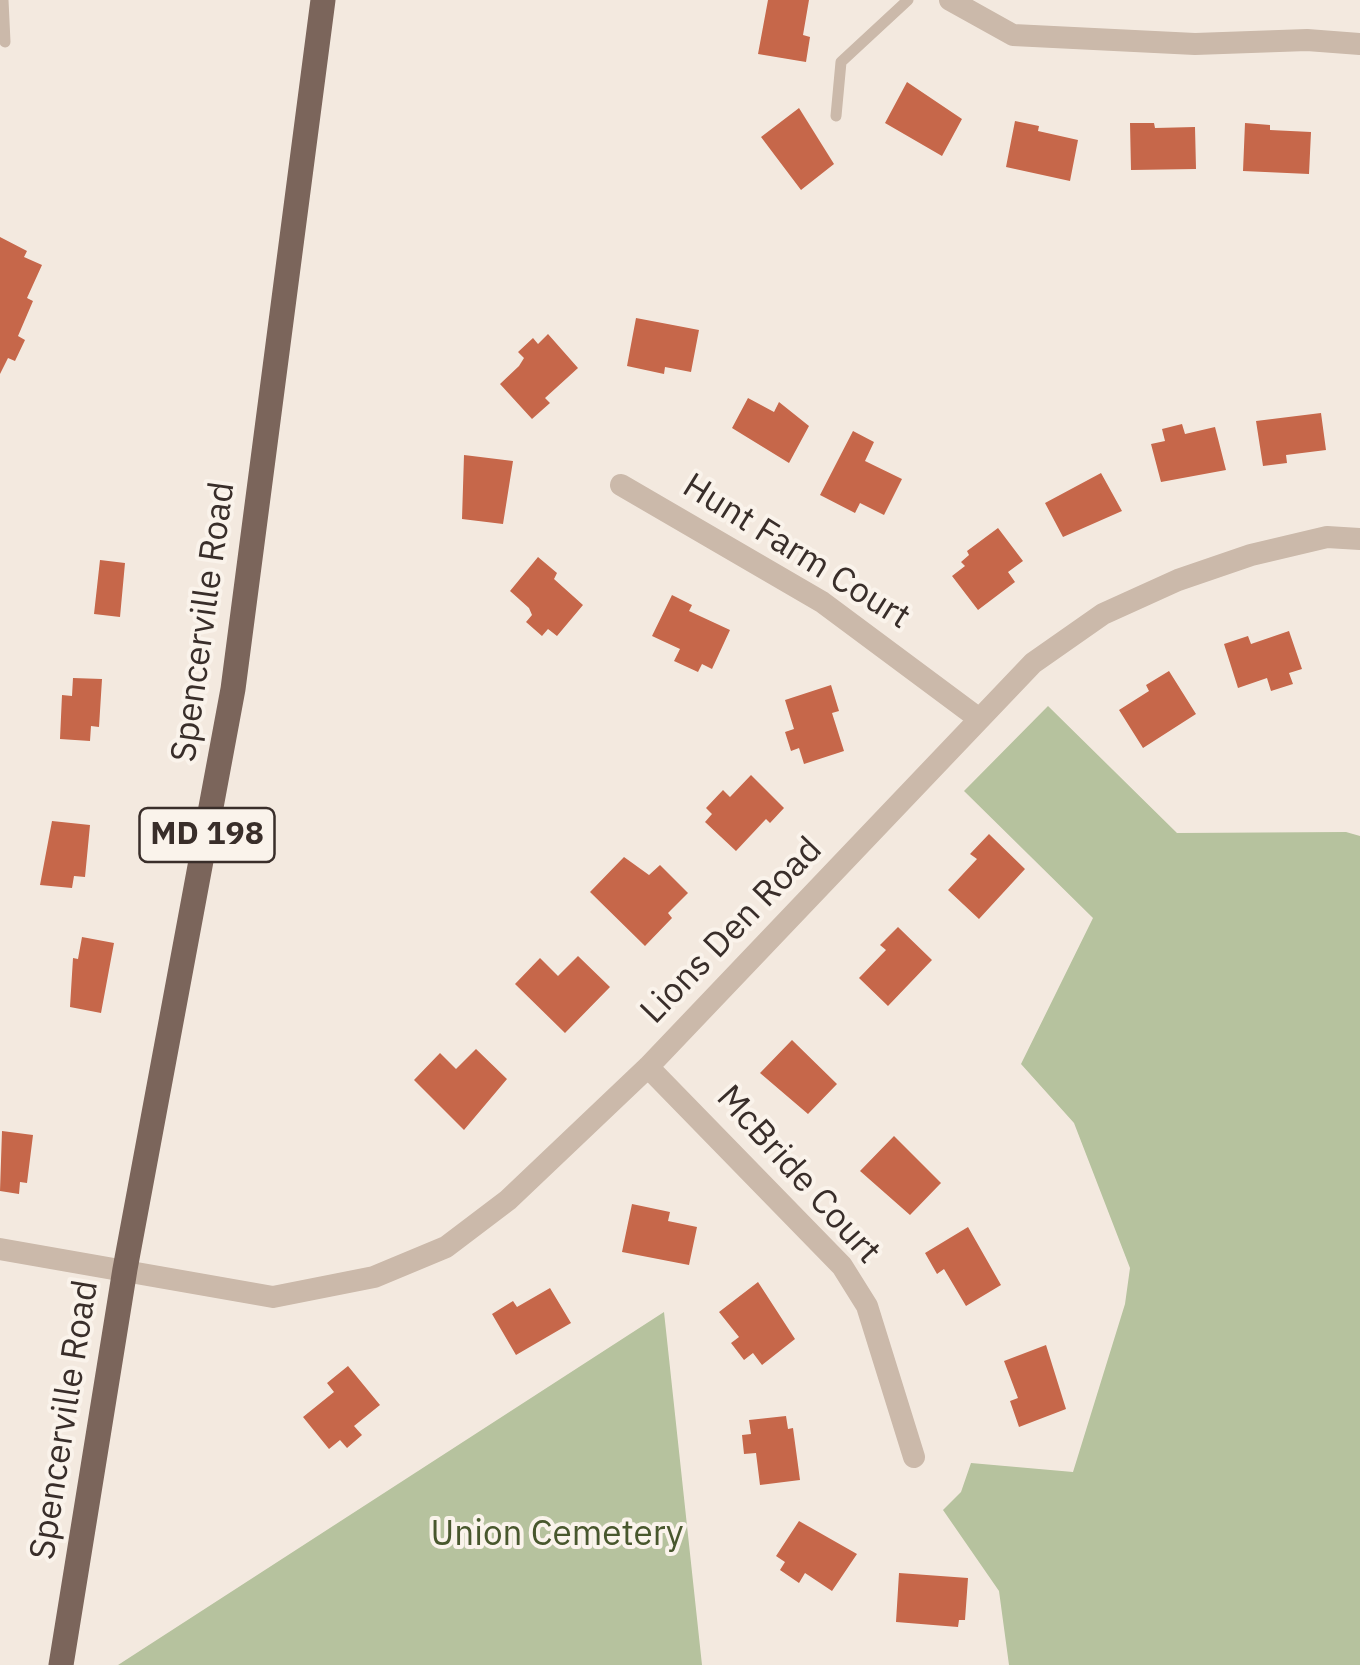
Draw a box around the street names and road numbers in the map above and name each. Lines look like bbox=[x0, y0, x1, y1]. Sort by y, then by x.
street label: Hunt Farm Court bbox=[675, 465, 917, 639]
street label: Spencerville Road bbox=[164, 479, 244, 765]
road number: MD 198 bbox=[140, 808, 274, 862]
street label: Lions Den Road bbox=[633, 829, 831, 1033]
street label: McBride Court bbox=[707, 1077, 889, 1273]
street label: Spencerville Road bbox=[22, 1277, 108, 1563]

